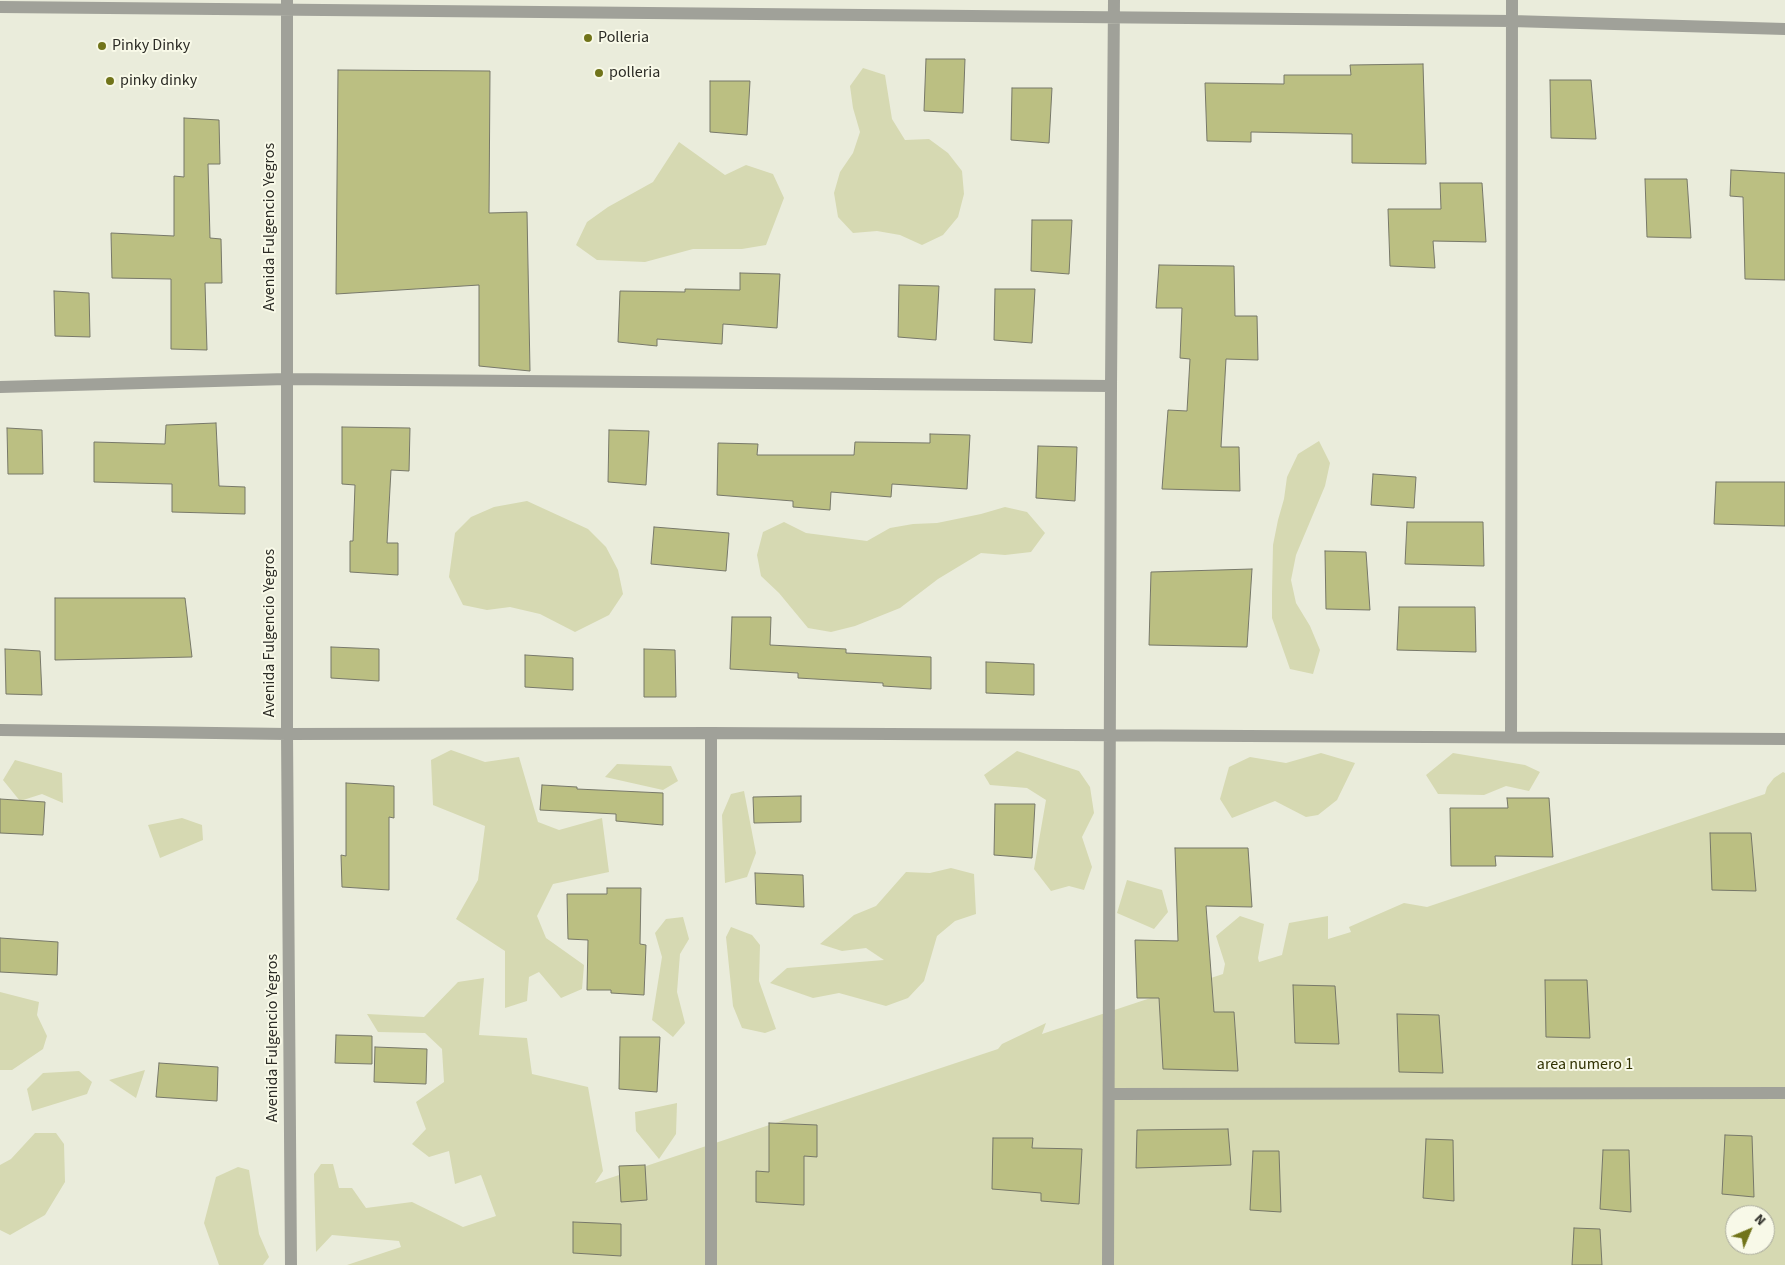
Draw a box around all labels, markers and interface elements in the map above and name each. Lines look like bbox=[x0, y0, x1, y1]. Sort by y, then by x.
place label: Polleria bbox=[598, 28, 649, 48]
marker: Polleria bbox=[582, 32, 594, 44]
place label: Pinky Dinky bbox=[112, 36, 190, 56]
marker: Pinky Dinky bbox=[96, 40, 108, 52]
place label: polleria bbox=[609, 63, 660, 83]
marker: polleria bbox=[593, 67, 605, 79]
place label: pinky dinky bbox=[120, 71, 197, 91]
marker: pinky dinky bbox=[104, 75, 116, 87]
street label: Avenida Fulgencio Yegros bbox=[260, 143, 280, 311]
street label: Avenida Fulgencio Yegros bbox=[260, 549, 280, 717]
street label: Avenida Fulgencio Yegros bbox=[263, 954, 283, 1122]
park label: area numero 1 bbox=[1537, 1055, 1633, 1075]
north arrow bbox=[1725, 1205, 1775, 1255]
text: N bbox=[1750, 1210, 1770, 1230]

